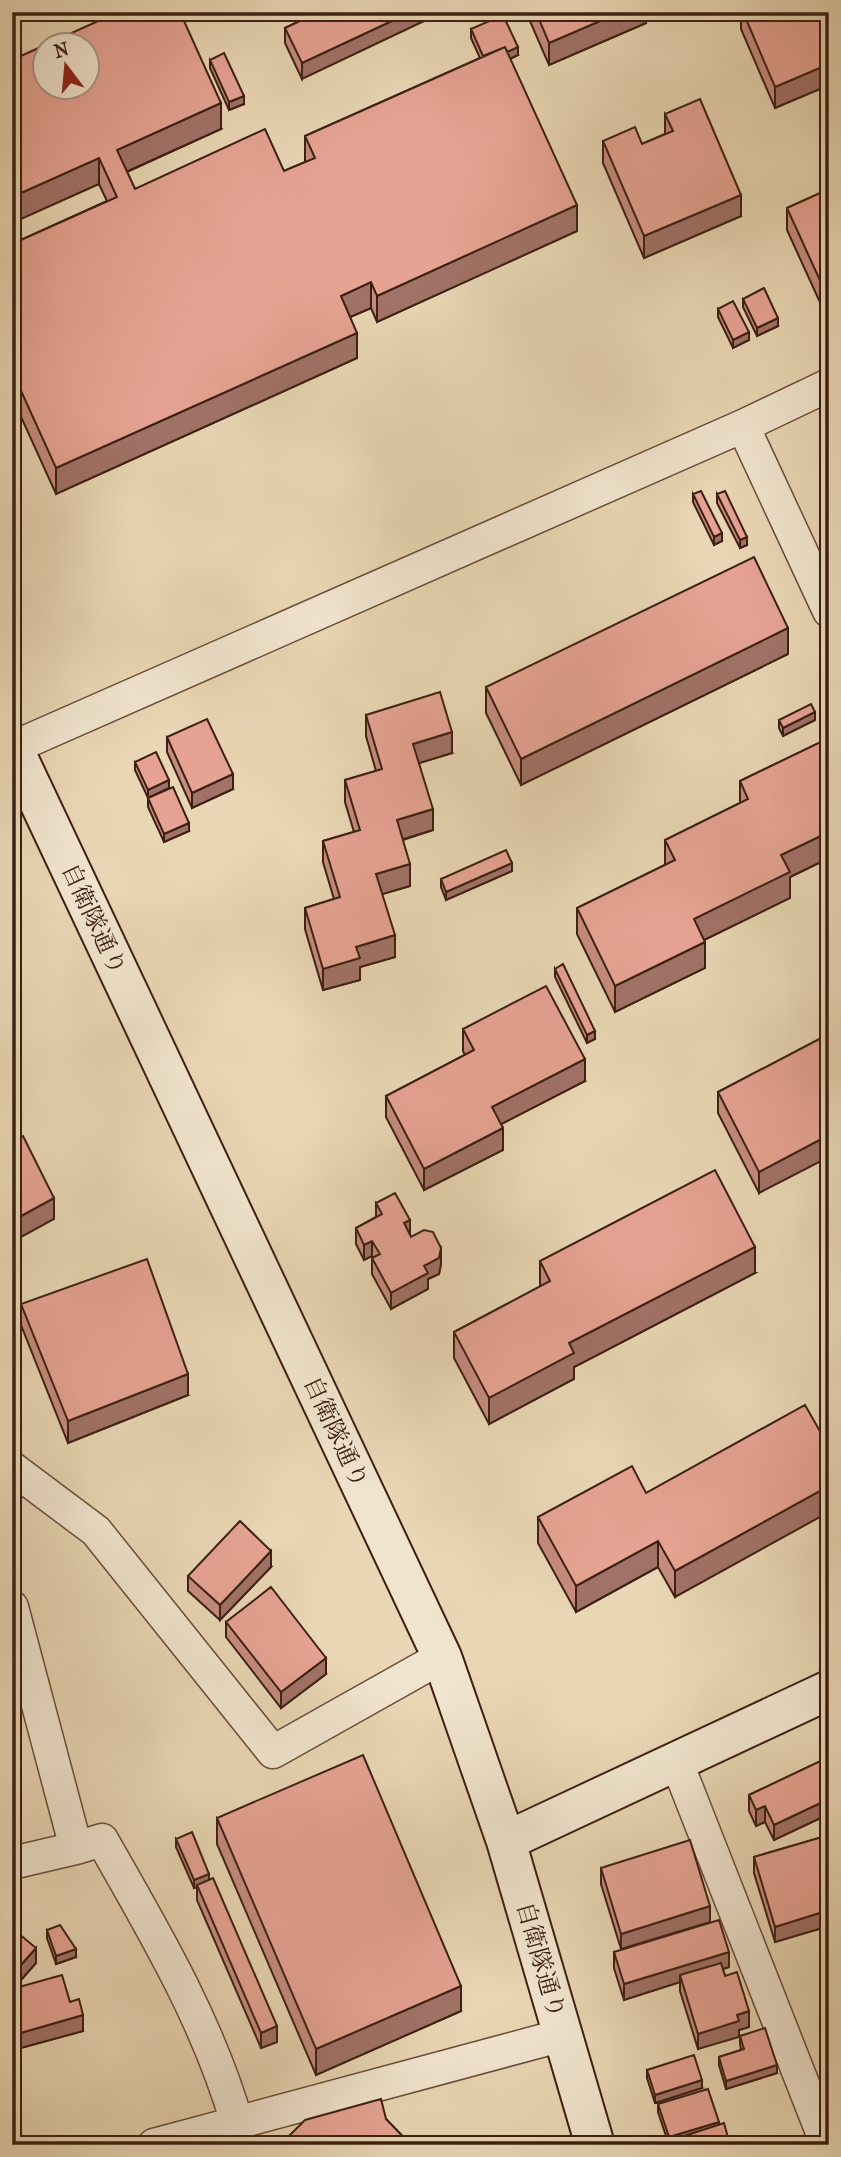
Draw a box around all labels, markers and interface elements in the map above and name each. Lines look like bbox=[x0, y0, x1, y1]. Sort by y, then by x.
north arrow bbox=[32, 32, 102, 102]
text: N bbox=[52, 38, 72, 63]
street label: 自衛隊通り bbox=[56, 859, 132, 979]
street label: 自衛隊通り bbox=[298, 1372, 374, 1492]
street label: 自衛隊通り bbox=[511, 1898, 571, 2022]

